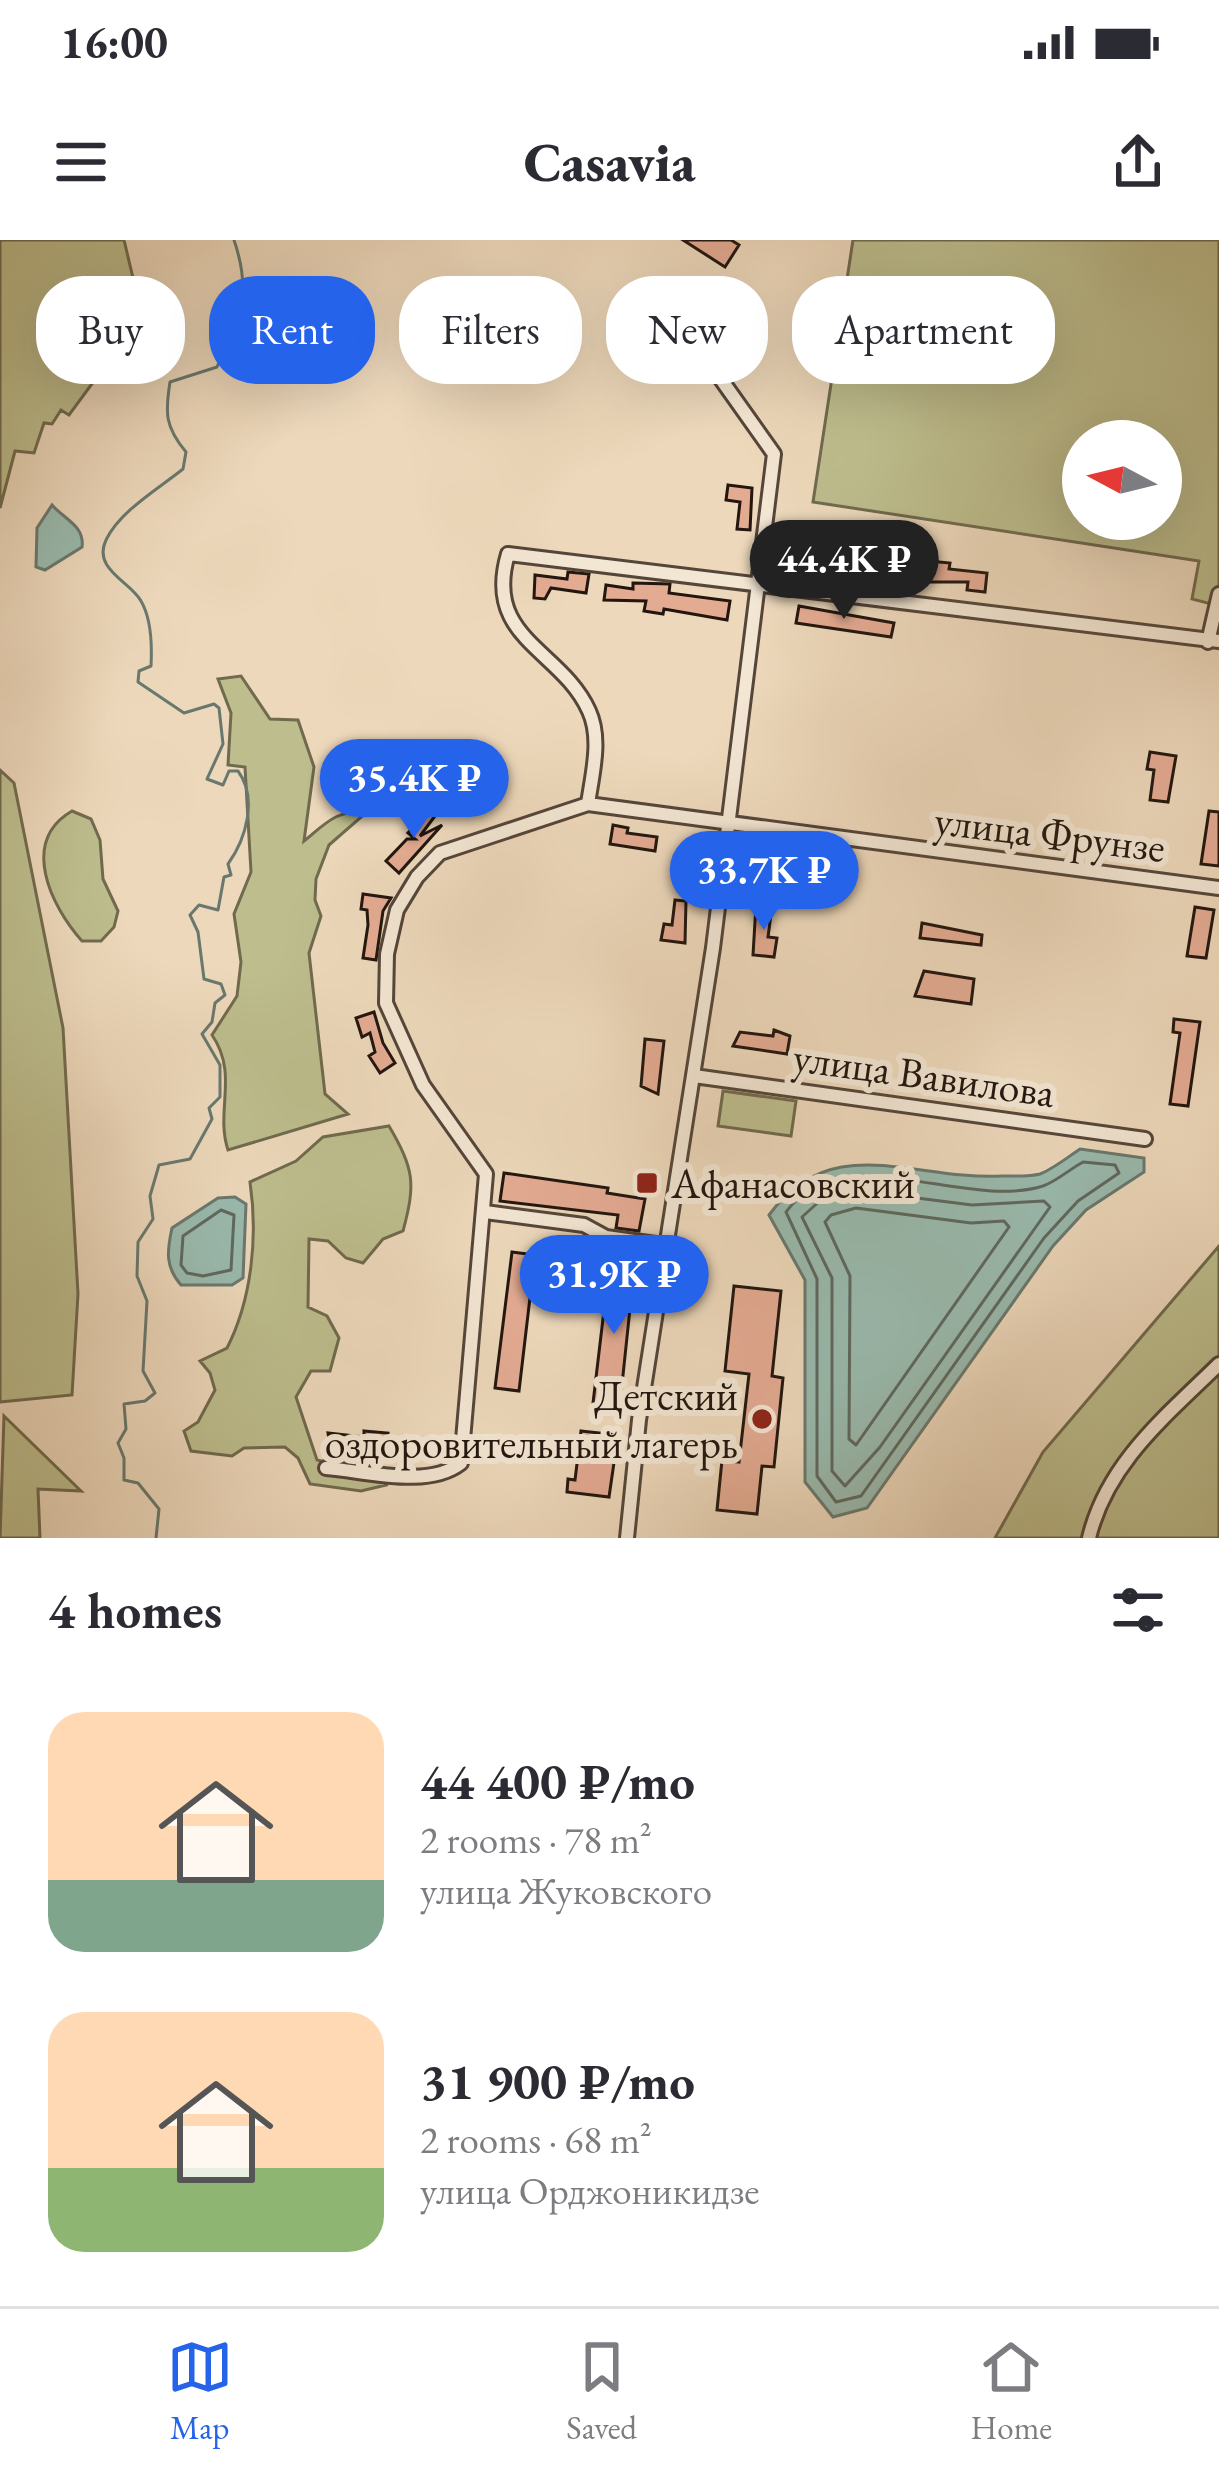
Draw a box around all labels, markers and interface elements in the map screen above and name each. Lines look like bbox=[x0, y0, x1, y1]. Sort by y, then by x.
text: 16:00 bbox=[60, 13, 168, 71]
text: Casavia bbox=[524, 127, 695, 197]
icon: menu bbox=[48, 129, 114, 195]
icon: share bbox=[1105, 129, 1171, 195]
chip: Buy bbox=[36, 276, 185, 384]
chip: Rent bbox=[209, 276, 375, 384]
chip: Filters bbox=[399, 276, 582, 384]
chip: New bbox=[606, 276, 768, 384]
chip: Apartment bbox=[792, 276, 1055, 384]
north arrow bbox=[1062, 420, 1182, 540]
map controls bbox=[1062, 420, 1182, 540]
pin: 44.4K ₽ bbox=[733, 520, 955, 622]
text: 44.4K ₽ bbox=[777, 533, 911, 584]
pin: 35.4K ₽ bbox=[303, 739, 525, 841]
text: 35.4K ₽ bbox=[347, 752, 481, 803]
street label: улица Фрунзе bbox=[931, 792, 1168, 875]
pin: 33.7K ₽ bbox=[653, 831, 875, 933]
text: 33.7K ₽ bbox=[697, 844, 831, 895]
street label: улица Вавилова bbox=[790, 1029, 1058, 1120]
place label: Афанасовский bbox=[670, 1156, 915, 1211]
marker: Афанасовский bbox=[634, 1170, 660, 1196]
pin: 31.9K ₽ bbox=[503, 1235, 725, 1337]
text: 31.9K ₽ bbox=[547, 1248, 681, 1299]
place label: Детский оздоровительный лагерь bbox=[325, 1368, 738, 1471]
marker: Детский оздоровительный лагерь bbox=[749, 1406, 775, 1432]
text: 4 homes bbox=[48, 1577, 222, 1643]
icon: filters bbox=[1105, 1577, 1171, 1643]
text: 44 400 ₽/mo bbox=[420, 1748, 695, 1814]
icon: home bbox=[144, 1760, 288, 1904]
text: 2 rooms · 78 m² bbox=[420, 1814, 652, 1865]
text: улица Жуковского bbox=[420, 1865, 712, 1916]
text: 31 900 ₽/mo bbox=[420, 2048, 695, 2114]
icon: home bbox=[144, 2060, 288, 2204]
text: 2 rooms · 68 m² bbox=[420, 2114, 652, 2165]
text: улица Орджоникидзе bbox=[420, 2165, 760, 2216]
tab: Map bbox=[167, 2334, 233, 2449]
tab: Saved bbox=[566, 2334, 637, 2449]
tab: Home bbox=[971, 2334, 1052, 2449]

